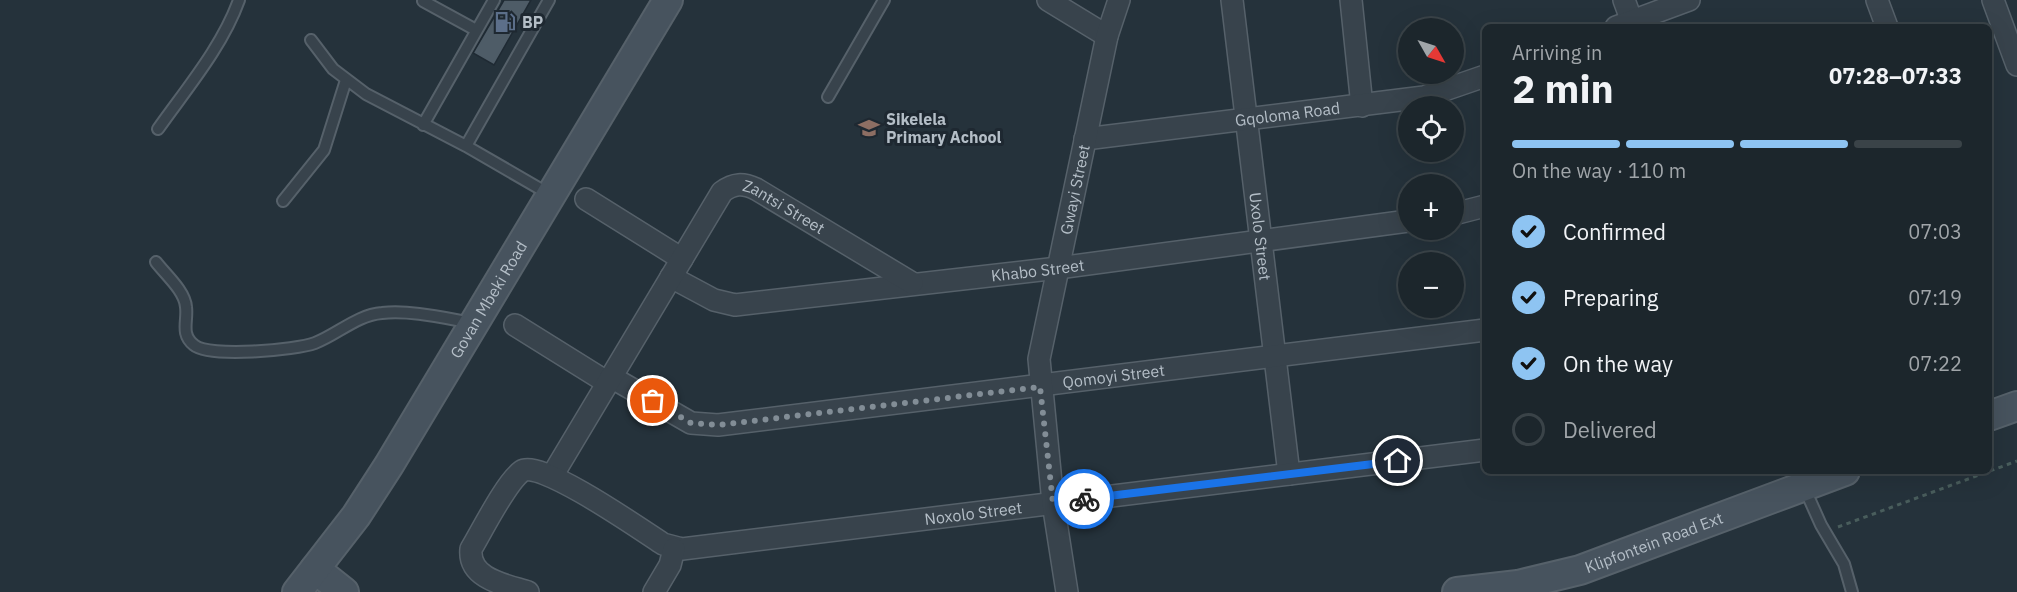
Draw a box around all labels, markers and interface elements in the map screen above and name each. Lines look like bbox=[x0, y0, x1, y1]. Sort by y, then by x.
fuel station icon: BP bbox=[493, 10, 517, 34]
place label: BP bbox=[522, 12, 543, 32]
north arrow bbox=[1398, 18, 1464, 84]
map controls bbox=[1398, 18, 1464, 318]
text: Arriving in bbox=[1512, 39, 1602, 66]
text: 07:28–07:33 bbox=[1829, 61, 1962, 90]
text: 2 min bbox=[1512, 63, 1614, 114]
button: locate bbox=[1398, 96, 1464, 162]
street label: Gqoloma Road bbox=[1234, 97, 1341, 130]
place label: Sikelela Primary Achool bbox=[886, 109, 1001, 147]
school or university icon: Sikelela Primary Achool bbox=[857, 116, 881, 140]
street label: Gwayi Street bbox=[1055, 143, 1094, 236]
text: On the way · 110 m bbox=[1512, 157, 1686, 184]
button: + bbox=[1398, 174, 1464, 240]
street label: Zantsi Street bbox=[741, 175, 829, 238]
street label: Uxolo Street bbox=[1245, 191, 1276, 282]
icon: check bbox=[1512, 215, 1545, 248]
text: Confirmed bbox=[1563, 217, 1666, 246]
text: 07:03 bbox=[1908, 218, 1962, 245]
street label: Govan Mbeki Road bbox=[445, 237, 531, 362]
button: − bbox=[1398, 252, 1464, 318]
street label: Khabo Street bbox=[990, 255, 1086, 286]
icon: check bbox=[1512, 281, 1545, 314]
text: Preparing bbox=[1563, 283, 1658, 312]
text: 07:19 bbox=[1908, 284, 1962, 311]
icon: check bbox=[1512, 347, 1545, 380]
text: On the way bbox=[1563, 349, 1673, 378]
text: 07:22 bbox=[1908, 350, 1962, 377]
street label: Qomoyi Street bbox=[1061, 360, 1166, 392]
pin bbox=[627, 375, 678, 426]
icon: bag bbox=[636, 384, 669, 417]
text: Delivered bbox=[1563, 415, 1657, 444]
pin bbox=[1372, 435, 1423, 486]
icon: home bbox=[1381, 444, 1414, 477]
courier bbox=[1054, 469, 1114, 529]
icon: bike bbox=[1068, 483, 1101, 516]
street label: Noxolo Street bbox=[923, 497, 1023, 529]
street label: Klipfontein Road Ext bbox=[1582, 508, 1726, 577]

